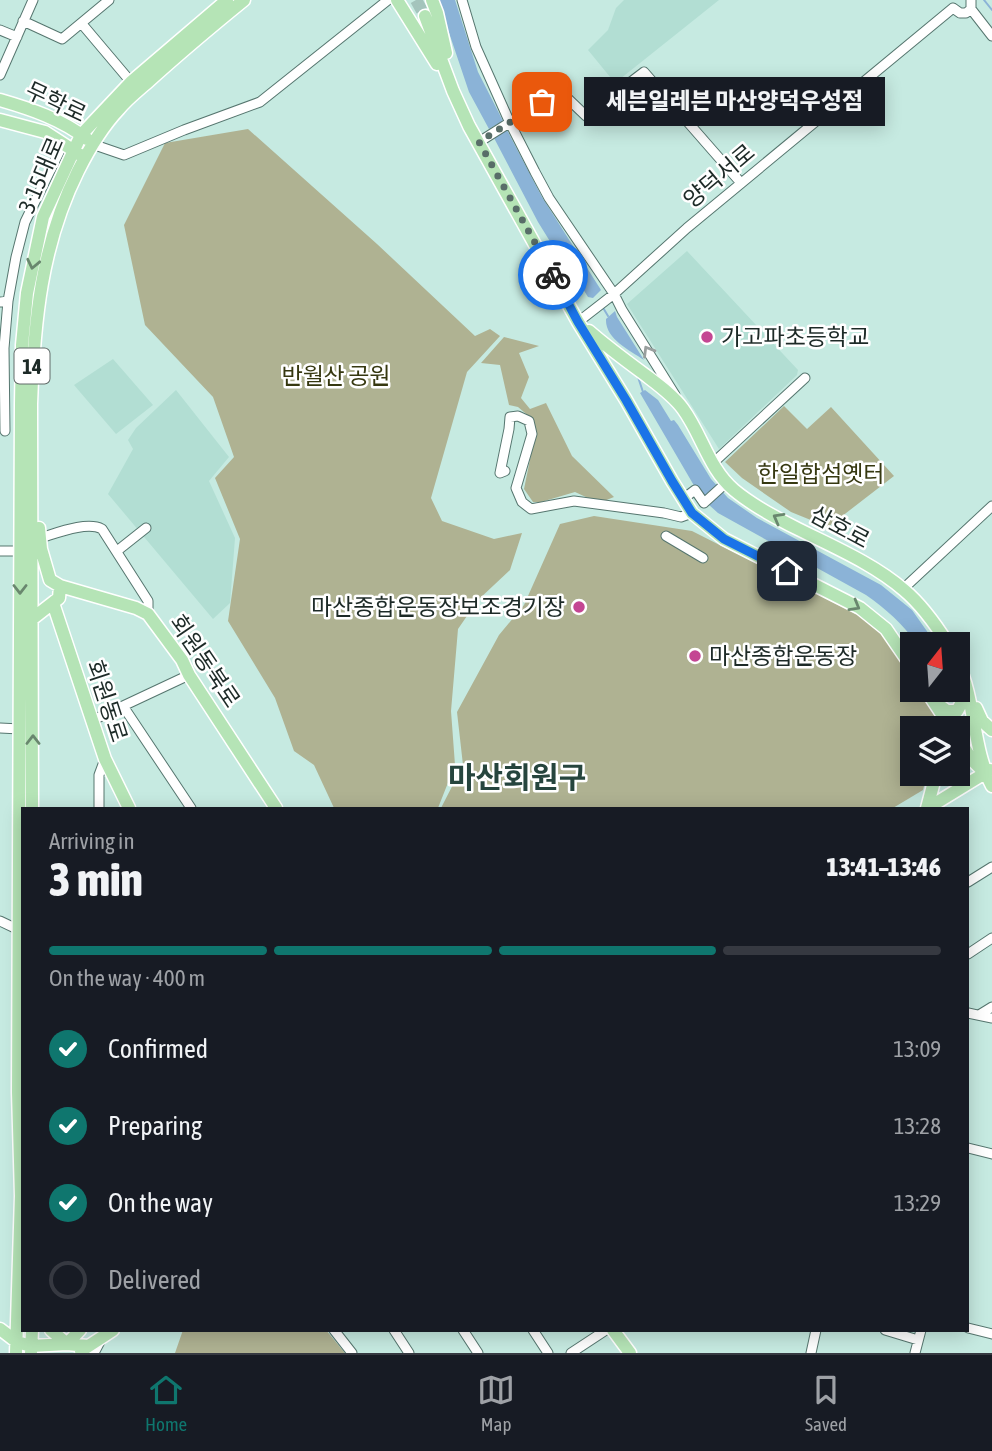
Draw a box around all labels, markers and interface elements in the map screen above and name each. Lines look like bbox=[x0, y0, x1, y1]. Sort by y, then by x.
pin bbox=[512, 72, 572, 132]
street label: 무학로 bbox=[22, 77, 90, 127]
callout: 세븐일레븐 마산양덕우성점 bbox=[584, 78, 885, 126]
icon: bag bbox=[523, 83, 561, 121]
text: 세븐일레븐 마산양덕우성점 bbox=[606, 88, 863, 114]
street label: 3·15대로 bbox=[13, 133, 69, 217]
street label: 양덕서로 bbox=[678, 139, 760, 213]
courier bbox=[518, 240, 588, 310]
icon: bike bbox=[534, 256, 572, 294]
one-way arrow bbox=[27, 258, 41, 270]
place label: 가고파초등학교 bbox=[721, 324, 869, 350]
marker: 가고파초등학교 bbox=[699, 329, 715, 345]
one-way arrow bbox=[643, 346, 656, 359]
road number: 14 bbox=[14, 348, 50, 384]
park label: 반월산 공원 bbox=[282, 363, 390, 389]
park label: 한일합섬옛터 bbox=[758, 461, 884, 487]
street label: 삼호로 bbox=[806, 501, 874, 553]
one-way arrow bbox=[773, 513, 785, 526]
pin bbox=[757, 541, 817, 601]
icon: home bbox=[768, 552, 806, 590]
one-way arrow bbox=[12, 584, 28, 595]
place label: 마산종합운동장보조경기장 bbox=[311, 594, 565, 620]
one-way arrow bbox=[848, 598, 860, 611]
marker: 마산종합운동장보조경기장 bbox=[571, 599, 587, 615]
street label: 회원동북로 bbox=[165, 610, 245, 712]
north arrow bbox=[900, 632, 970, 702]
map controls bbox=[900, 632, 970, 786]
place label: 마산종합운동장 bbox=[709, 643, 857, 669]
marker: 마산종합운동장 bbox=[687, 648, 703, 664]
street label: 회원동로 bbox=[82, 657, 132, 745]
button: layers bbox=[900, 716, 970, 786]
one-way arrow bbox=[25, 735, 41, 745]
district label: 마산회원구 bbox=[448, 760, 586, 794]
text: Arriving in bbox=[49, 828, 135, 854]
text: 13:41–13:46 bbox=[826, 852, 941, 882]
text: 3 min bbox=[49, 853, 143, 906]
text: On the way · 400 m bbox=[49, 965, 205, 991]
icon: check bbox=[49, 1030, 87, 1068]
text: Confirmed bbox=[108, 1034, 208, 1064]
text: 13:09 bbox=[893, 1036, 941, 1062]
icon: check bbox=[49, 1107, 87, 1145]
text: Preparing bbox=[108, 1111, 202, 1141]
text: 13:28 bbox=[894, 1113, 941, 1139]
icon: check bbox=[49, 1184, 87, 1222]
text: On the way bbox=[108, 1188, 213, 1218]
text: 13:29 bbox=[894, 1190, 941, 1216]
text: Delivered bbox=[108, 1265, 201, 1295]
tab: Home bbox=[145, 1371, 187, 1435]
tab: Map bbox=[477, 1371, 515, 1435]
tab: Saved bbox=[805, 1371, 847, 1435]

